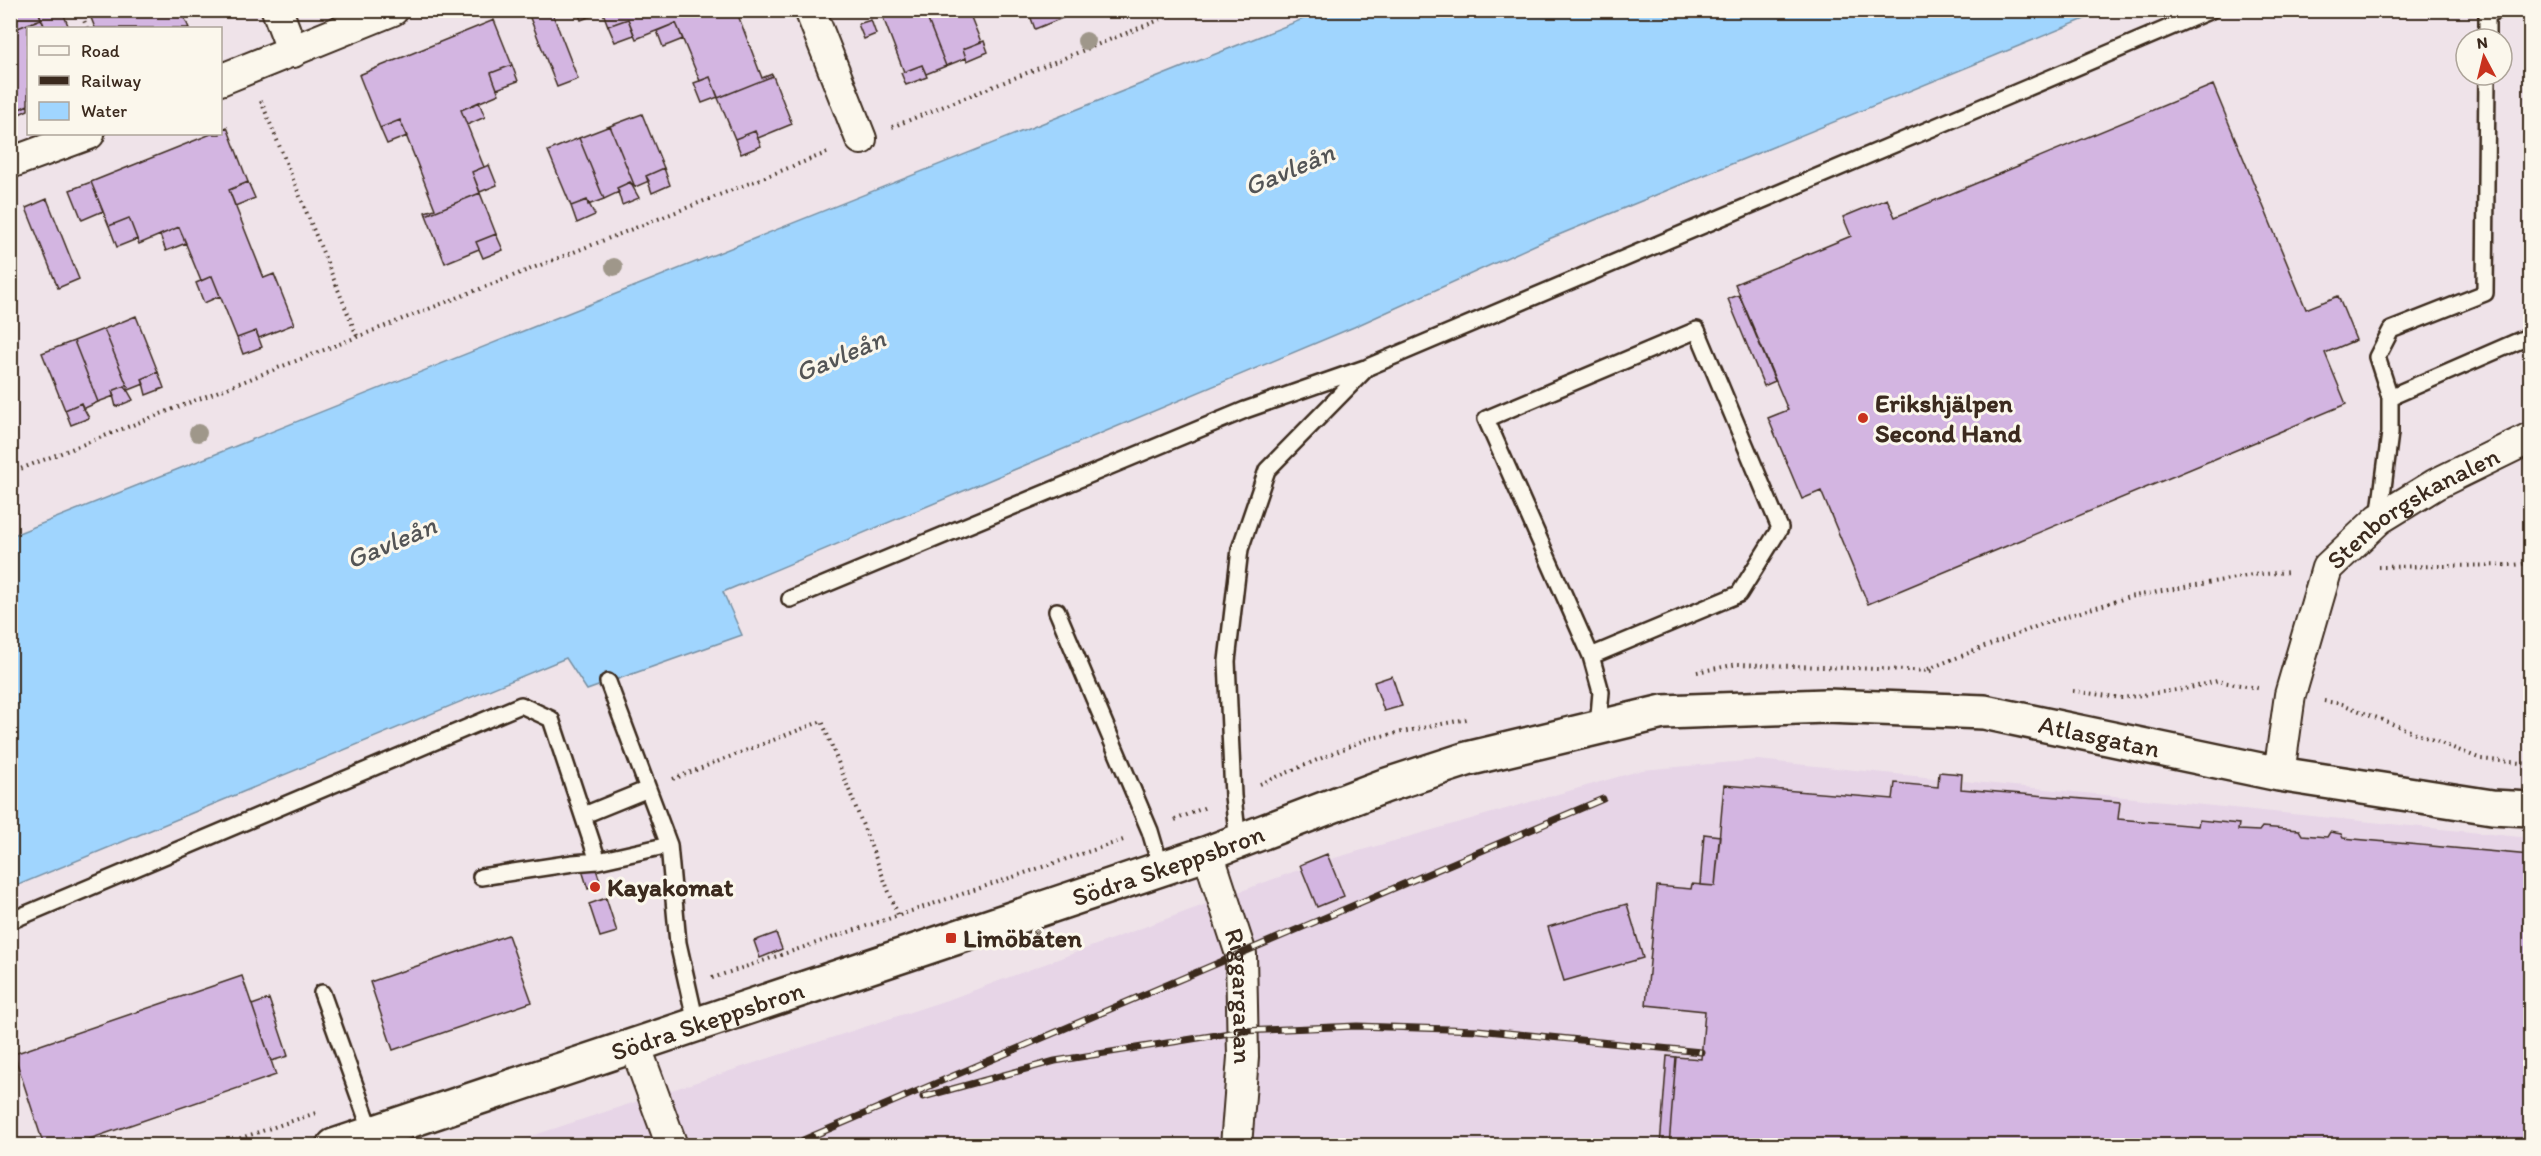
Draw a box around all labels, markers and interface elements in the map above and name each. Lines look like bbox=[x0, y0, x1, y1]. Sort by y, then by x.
legend bbox=[27, 27, 222, 135]
north arrow bbox=[2454, 27, 2514, 87]
text: N bbox=[2476, 33, 2489, 53]
text: Road bbox=[81, 40, 120, 62]
text: Railway bbox=[81, 70, 142, 92]
text: Water bbox=[81, 100, 127, 122]
water label: Gavleån bbox=[1239, 135, 1340, 203]
water label: Gavleån bbox=[790, 321, 891, 389]
place label: Erikshjälpen Second Hand bbox=[1875, 387, 2022, 449]
marker: Erikshjälpen Second Hand bbox=[1856, 411, 1870, 425]
street label: Stenborgskanalen bbox=[2320, 439, 2505, 576]
water label: Gavleån bbox=[341, 508, 442, 576]
street label: Atlasgatan bbox=[2036, 708, 2163, 765]
street label: Södra Skeppsbron bbox=[1068, 817, 1269, 913]
place label: Kayakomat bbox=[607, 871, 734, 903]
marker: Kayakomat bbox=[588, 880, 602, 894]
place label: Limöbåten bbox=[963, 922, 1082, 954]
street label: Riggargatan bbox=[1217, 924, 1259, 1065]
marker: Limöbåten bbox=[944, 931, 958, 945]
street label: Södra Skeppsbron bbox=[607, 973, 808, 1068]

